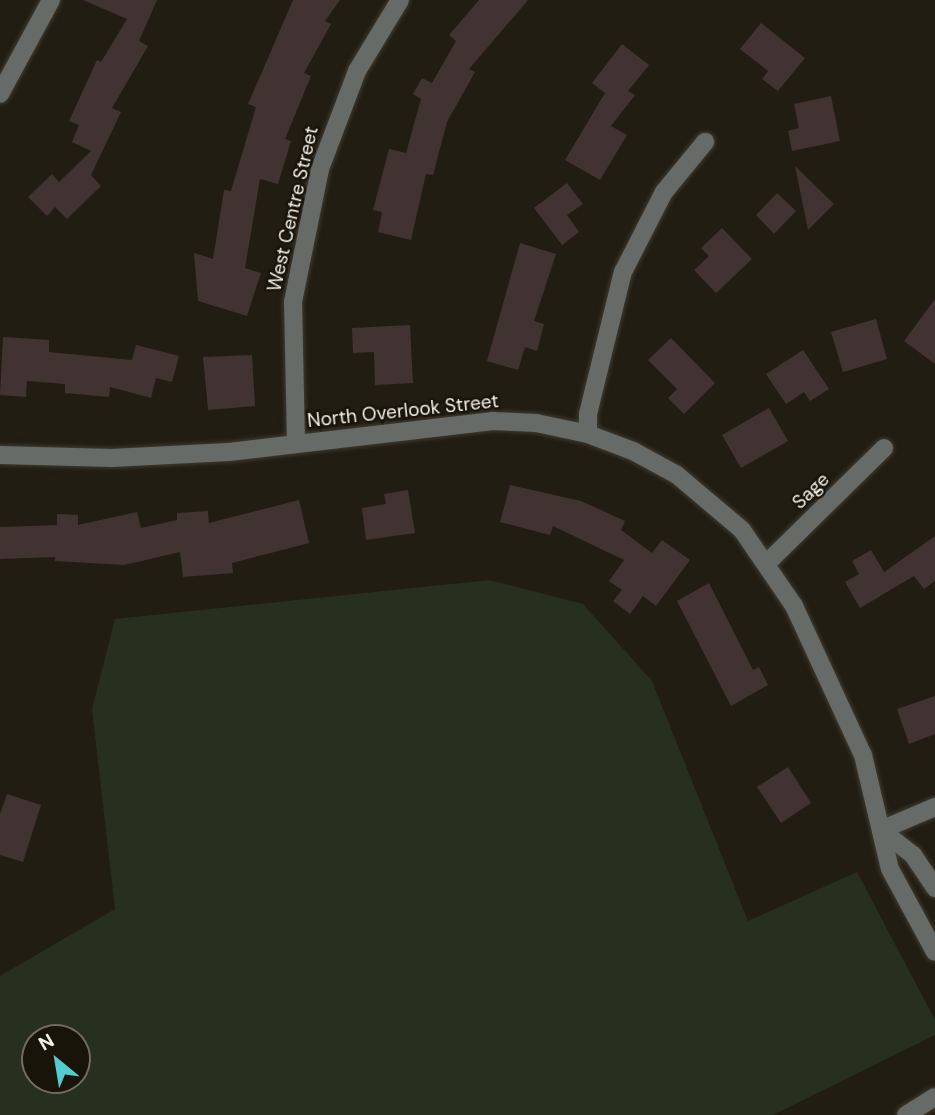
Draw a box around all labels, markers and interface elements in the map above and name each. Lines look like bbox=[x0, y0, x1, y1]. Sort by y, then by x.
street label: West Centre Street bbox=[263, 124, 323, 294]
street label: North Overlook Street bbox=[306, 390, 500, 432]
street label: Sage bbox=[788, 468, 834, 514]
north arrow bbox=[21, 1024, 91, 1094]
text: N bbox=[34, 1028, 58, 1056]

